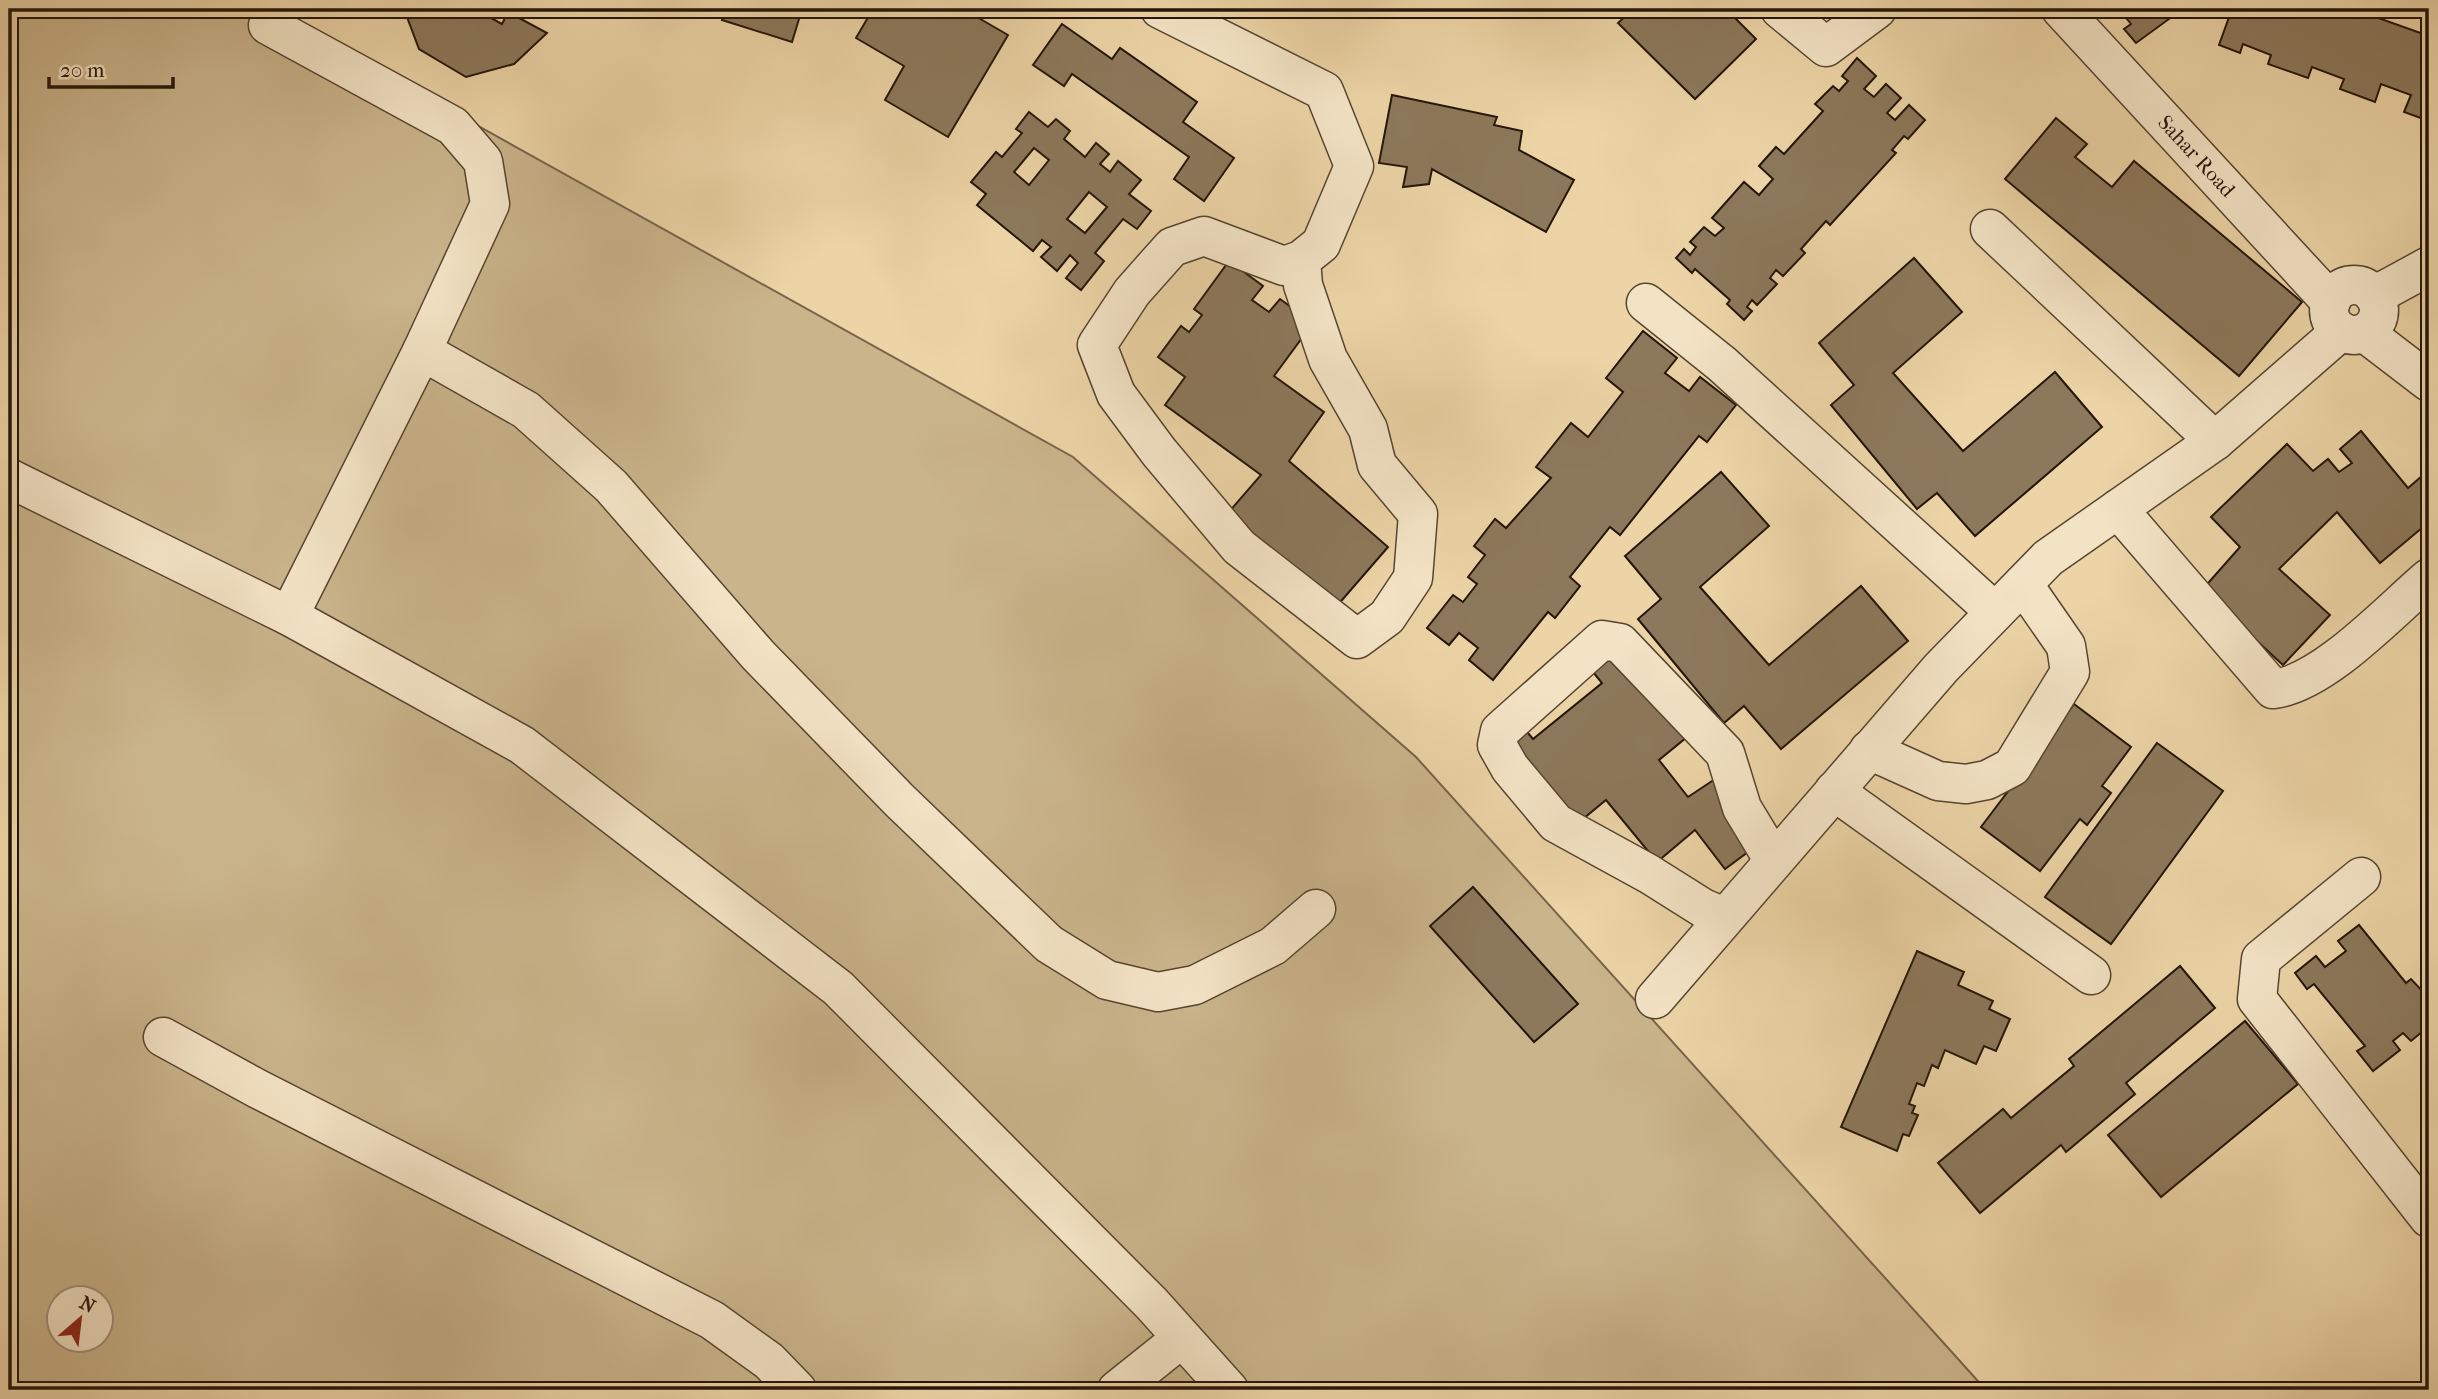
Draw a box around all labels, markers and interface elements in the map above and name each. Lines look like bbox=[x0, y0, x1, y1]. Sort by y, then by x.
scale bar bbox=[49, 46, 173, 90]
text: 20 m bbox=[60, 58, 105, 82]
street label: Sahar Road bbox=[2153, 110, 2240, 202]
north arrow bbox=[46, 1284, 116, 1354]
text: N bbox=[76, 1292, 100, 1318]

